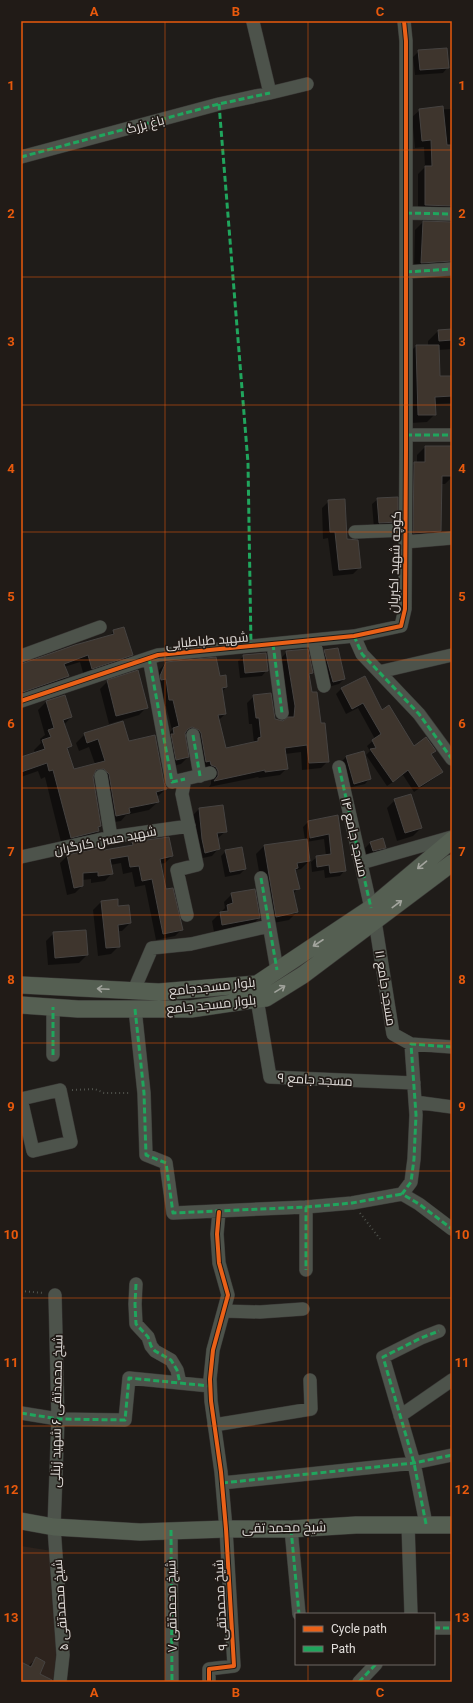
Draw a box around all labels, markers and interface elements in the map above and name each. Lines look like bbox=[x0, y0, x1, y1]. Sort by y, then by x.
text: A bbox=[90, 4, 99, 19]
text: B bbox=[232, 4, 240, 19]
text: C bbox=[376, 4, 385, 19]
text: 1 bbox=[7, 78, 15, 93]
text: 1 bbox=[458, 78, 466, 93]
street label: باغ بزرگ bbox=[124, 112, 166, 138]
text: 2 bbox=[7, 206, 15, 221]
text: 2 bbox=[458, 206, 466, 221]
text: 3 bbox=[7, 334, 15, 349]
text: 3 bbox=[458, 334, 466, 349]
text: 4 bbox=[7, 461, 15, 476]
text: 4 bbox=[458, 461, 466, 476]
street label: کوچه شهید اکبریان bbox=[385, 511, 406, 613]
text: 5 bbox=[7, 589, 15, 604]
text: 5 bbox=[458, 589, 466, 604]
street label: شهید طباطبایی bbox=[165, 629, 249, 652]
text: 6 bbox=[7, 716, 15, 731]
text: 6 bbox=[458, 716, 466, 731]
street label: مسجد جامع ۱۴ bbox=[337, 796, 371, 879]
street label: شهید حسن کارگران bbox=[53, 823, 158, 858]
text: 7 bbox=[7, 844, 15, 859]
text: 7 bbox=[458, 844, 466, 859]
one-way arrow bbox=[417, 861, 428, 870]
one-way arrow bbox=[391, 900, 402, 909]
one-way arrow bbox=[313, 939, 324, 947]
street label: مسجد جامع ۱۱ bbox=[371, 949, 399, 1027]
text: 8 bbox=[7, 972, 15, 987]
text: 8 bbox=[458, 972, 466, 987]
street label: بلوار مسجدجامع bbox=[168, 974, 256, 1000]
one-way arrow bbox=[97, 985, 110, 993]
one-way arrow bbox=[275, 985, 286, 993]
street label: بلوار مسجد جامع bbox=[165, 992, 257, 1018]
street label: مسجد جامع ۹ bbox=[277, 1070, 353, 1090]
text: 9 bbox=[7, 1099, 15, 1114]
text: 9 bbox=[458, 1099, 466, 1114]
text: 10 bbox=[4, 1227, 18, 1242]
text: 10 bbox=[455, 1227, 469, 1242]
street label: شیخ محمدتقی ۶ شهید زینلی bbox=[48, 1334, 66, 1488]
text: 11 bbox=[4, 1355, 18, 1370]
text: 11 bbox=[455, 1355, 469, 1370]
text: 12 bbox=[4, 1482, 18, 1497]
text: 12 bbox=[455, 1482, 469, 1497]
street label: شیخ محمد تقی bbox=[242, 1519, 326, 1537]
street label: شیخ محمدتقی ۵ bbox=[50, 1559, 72, 1651]
street label: شیخ محمدتقی ۹ bbox=[211, 1559, 231, 1651]
street label: شیخ محمدتقی ۷ bbox=[163, 1560, 181, 1652]
text: 13 bbox=[4, 1610, 18, 1625]
text: 13 bbox=[455, 1610, 469, 1625]
legend bbox=[295, 1613, 435, 1665]
text: Cycle path bbox=[331, 1622, 387, 1636]
text: Path bbox=[331, 1642, 356, 1656]
text: A bbox=[90, 1685, 99, 1700]
text: B bbox=[232, 1685, 240, 1700]
text: C bbox=[376, 1685, 385, 1700]

